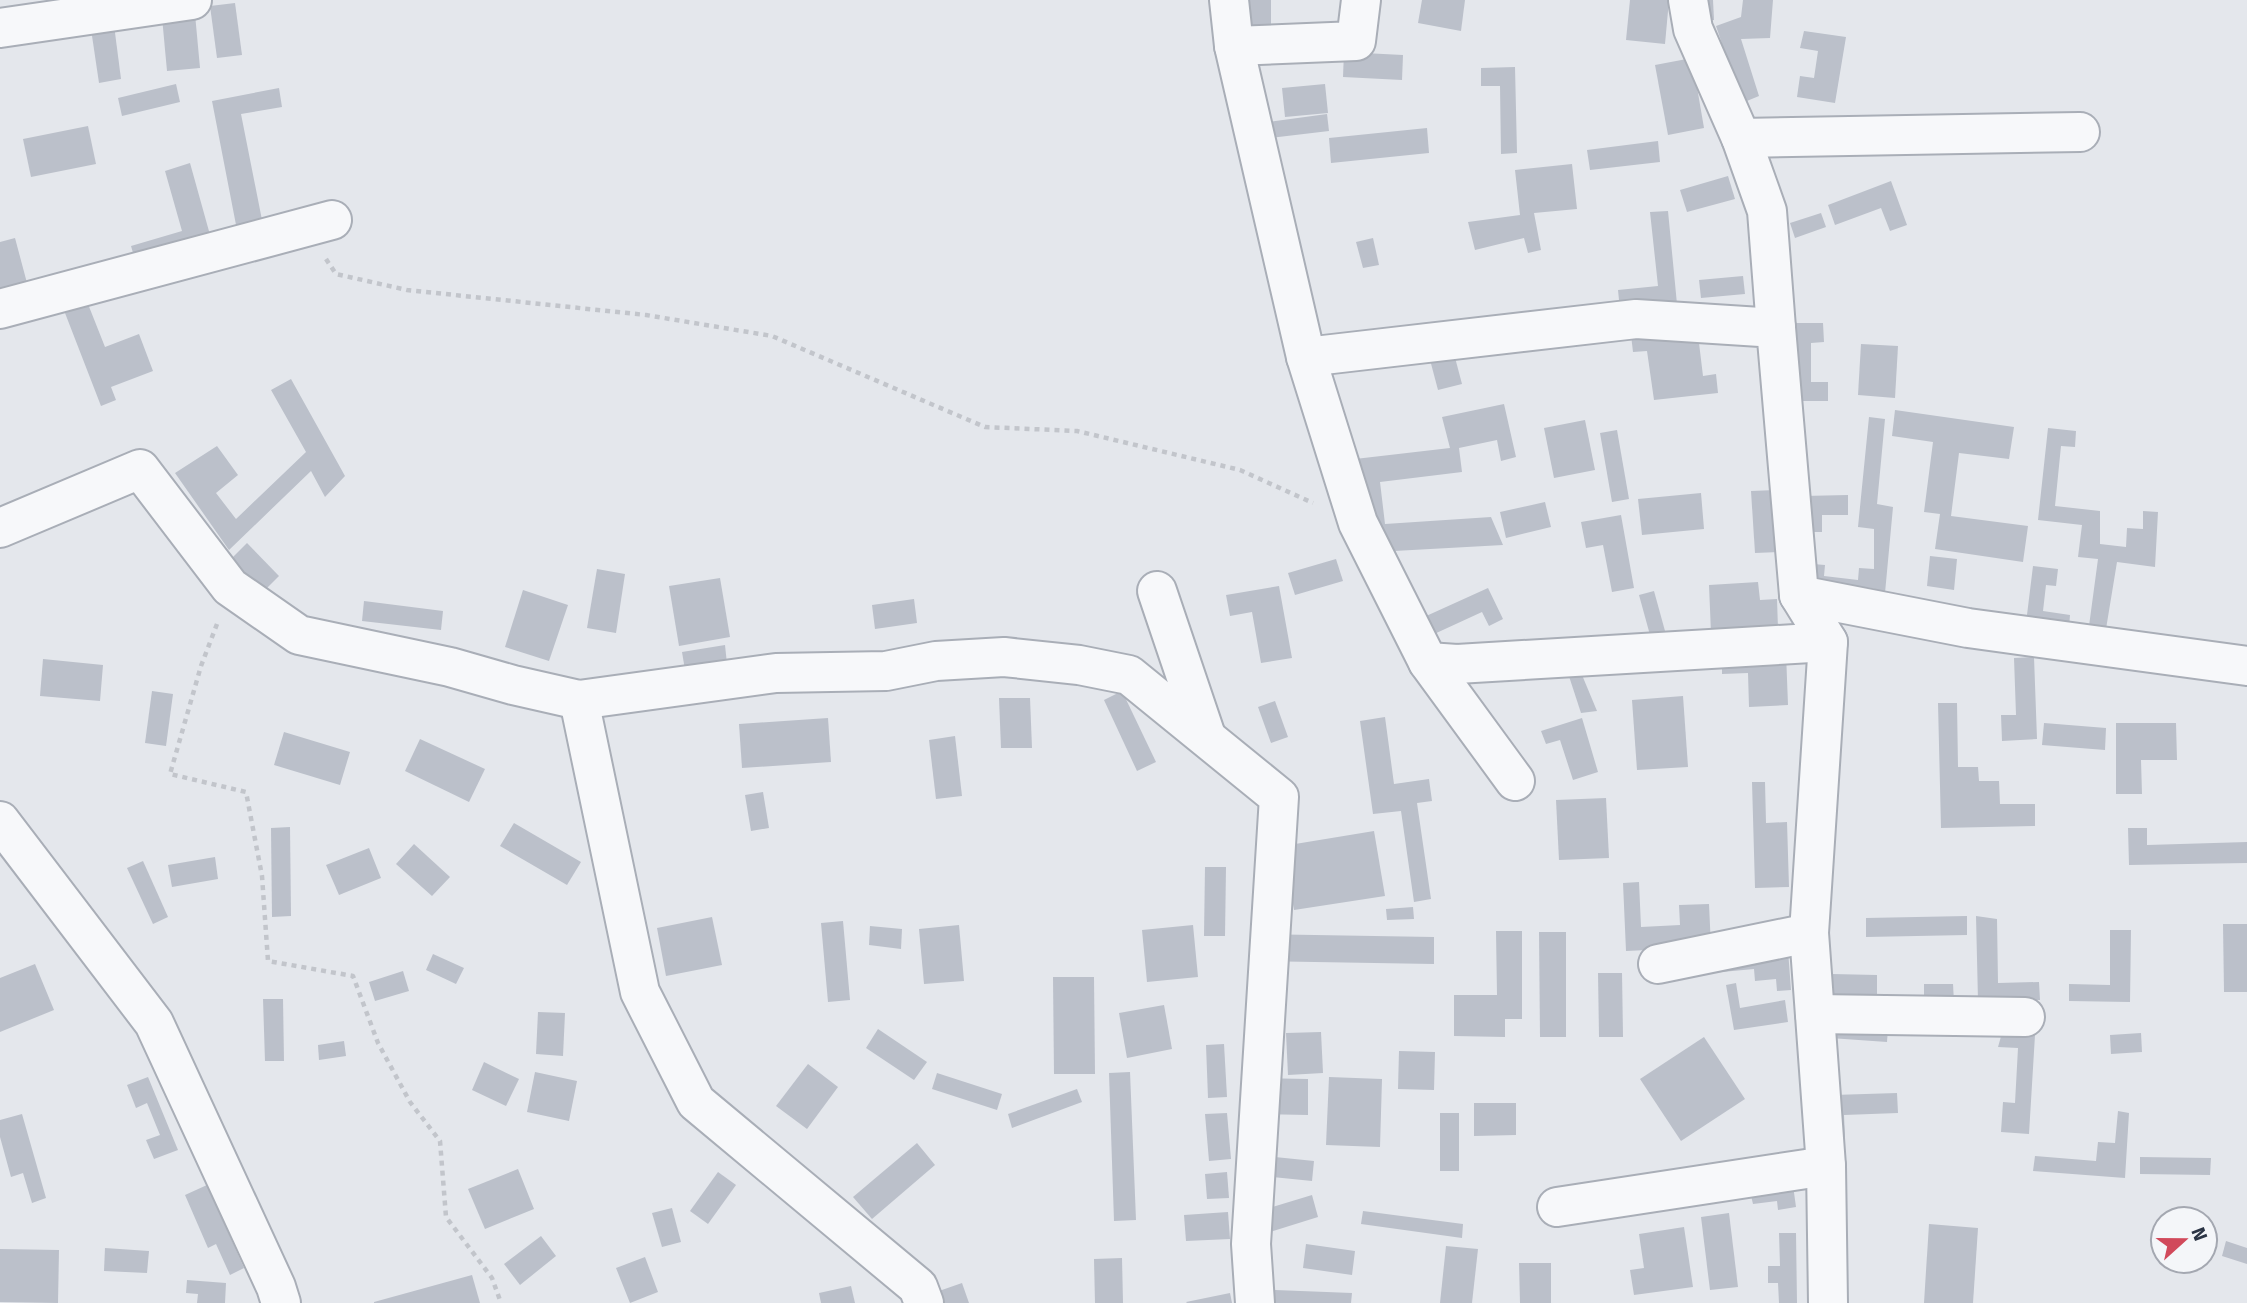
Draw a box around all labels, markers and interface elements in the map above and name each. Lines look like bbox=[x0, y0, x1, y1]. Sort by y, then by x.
north arrow bbox=[2149, 1205, 2219, 1275]
text: N bbox=[2186, 1224, 2212, 1244]

